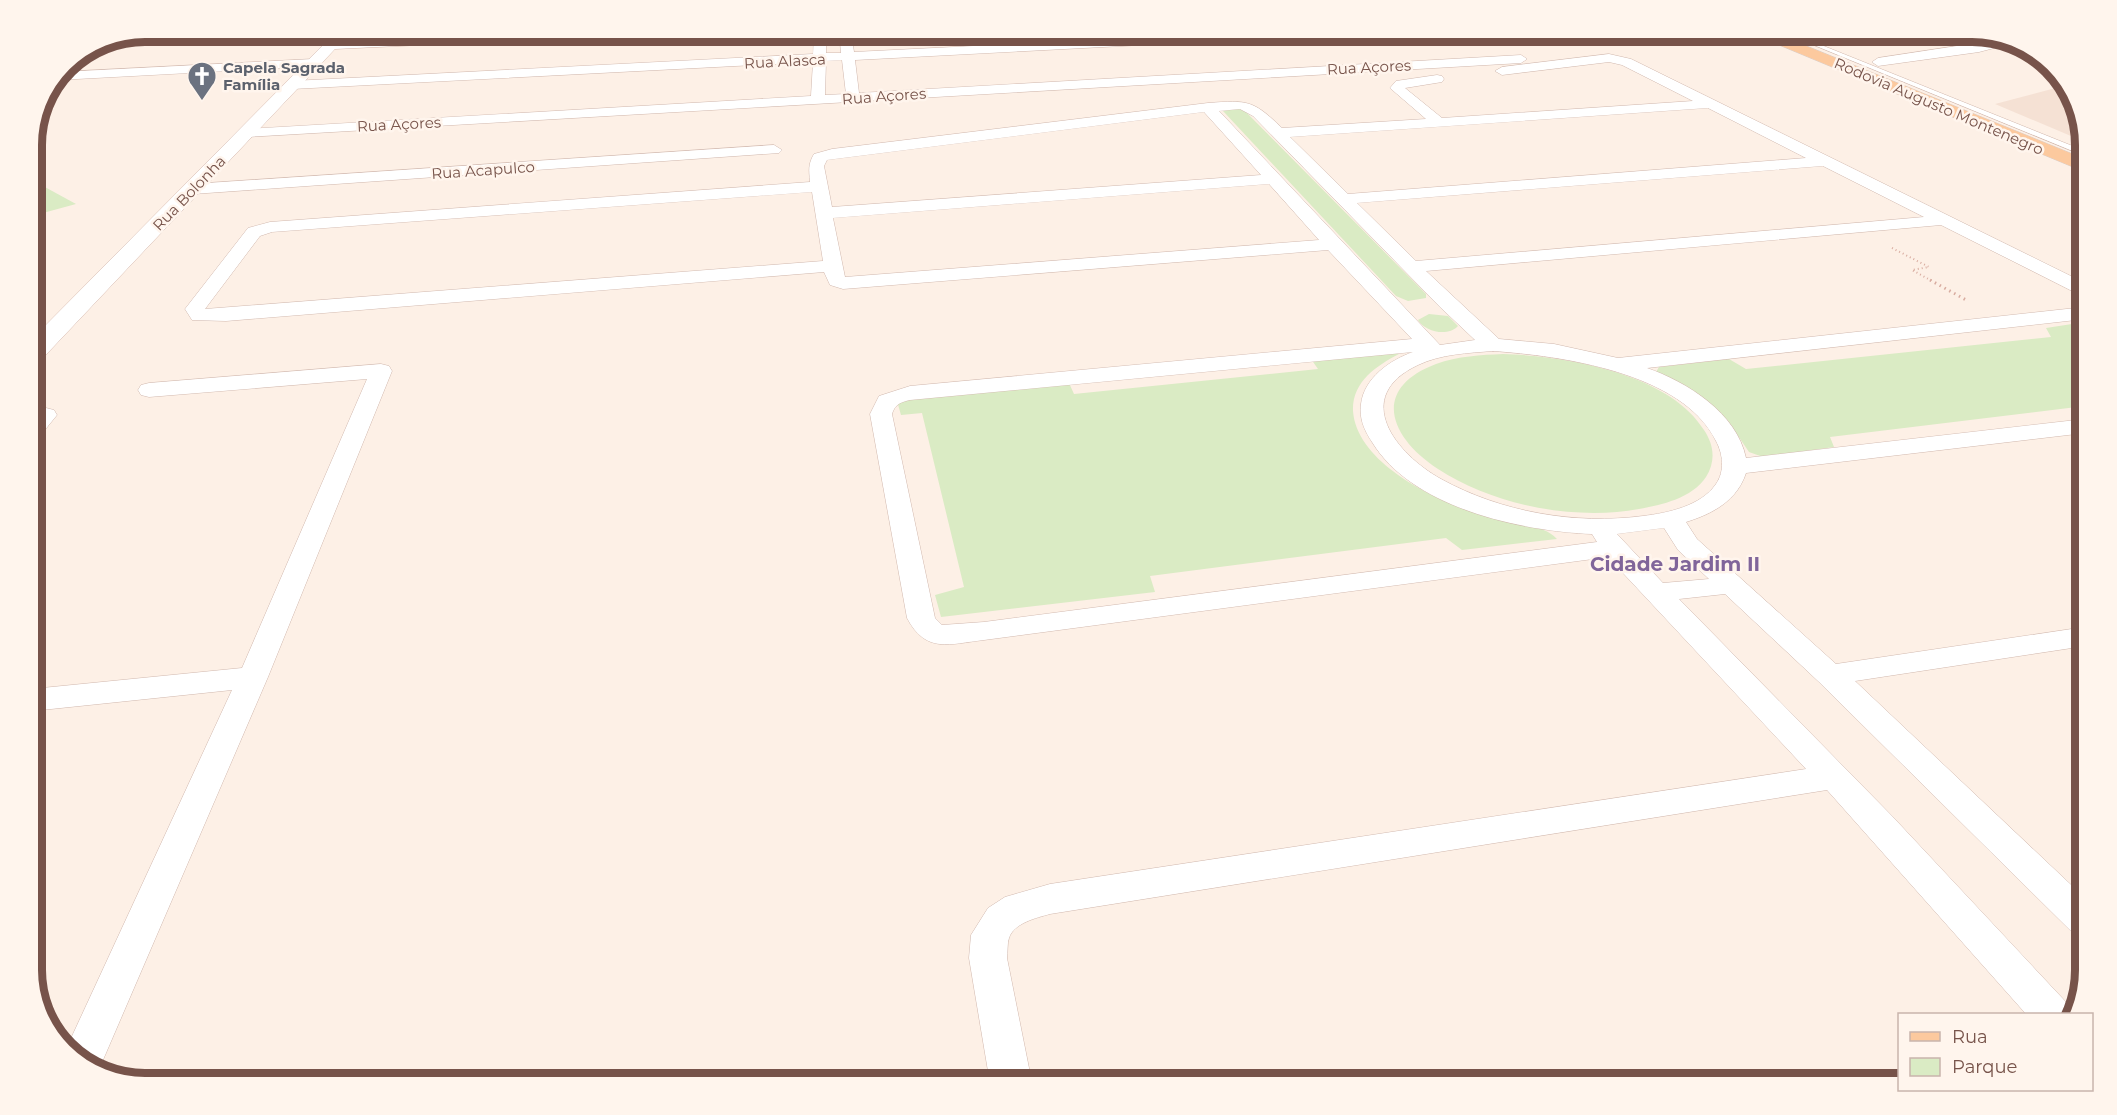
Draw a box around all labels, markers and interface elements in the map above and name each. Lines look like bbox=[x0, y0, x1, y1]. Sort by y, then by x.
street label: Rua Alasca bbox=[744, 49, 826, 73]
street label: Rodovia Augusto Montenegro bbox=[1832, 53, 2046, 159]
street label: Rua Açores bbox=[1326, 55, 1412, 79]
place label: Capela Sagrada Família bbox=[223, 58, 345, 94]
church icon: Capela Sagrada Família bbox=[186, 60, 218, 102]
street label: Rua Açores bbox=[841, 84, 927, 108]
street label: Rua Açores bbox=[356, 112, 442, 136]
street label: Rua Bolonha bbox=[148, 152, 230, 234]
street label: Rua Acapulco bbox=[431, 157, 535, 183]
district label: Cidade Jardim II bbox=[1590, 552, 1760, 576]
legend bbox=[1898, 1013, 2093, 1091]
text: Rua bbox=[1952, 1026, 1988, 1048]
text: Parque bbox=[1952, 1056, 2018, 1078]

